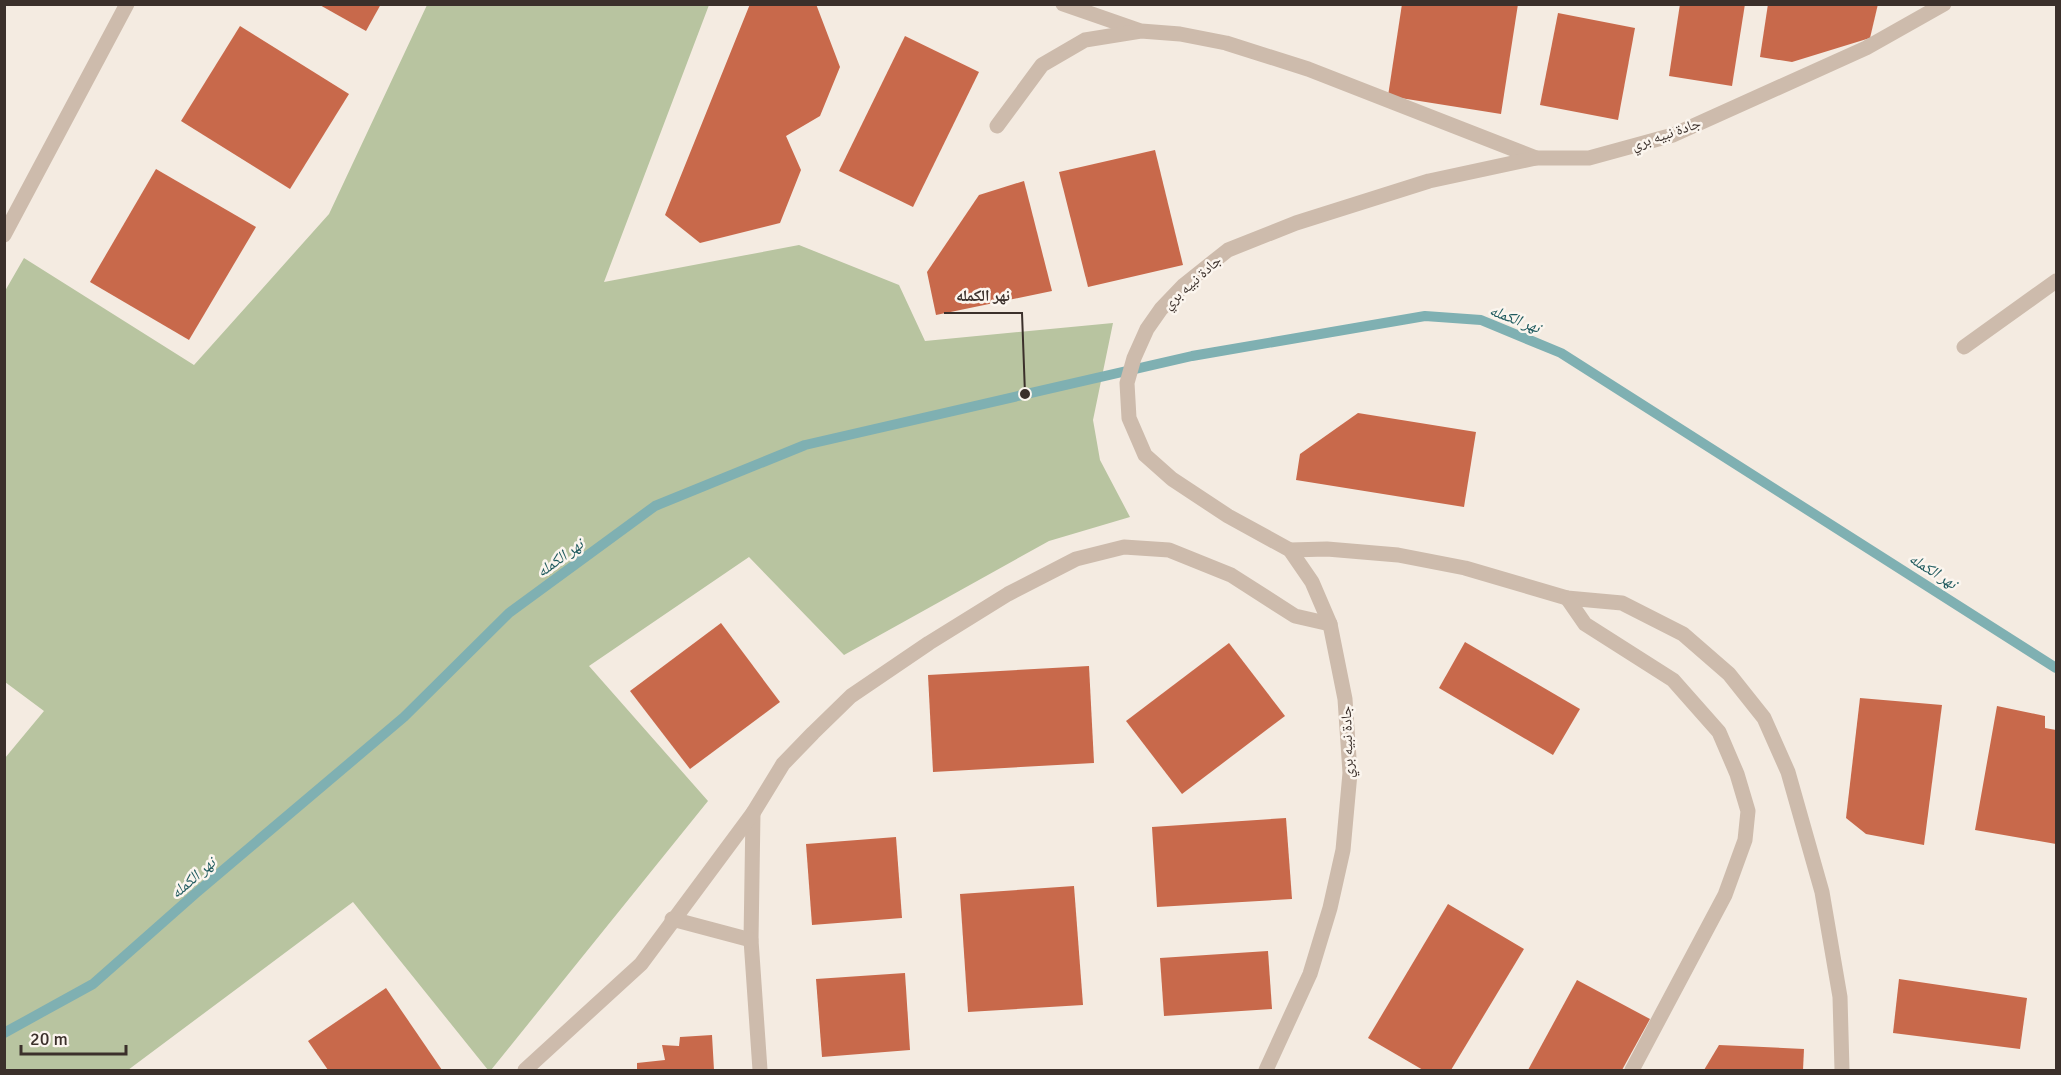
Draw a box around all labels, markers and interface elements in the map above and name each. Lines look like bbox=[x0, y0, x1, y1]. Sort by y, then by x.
street label: جادة نبيه بري bbox=[1629, 114, 1705, 157]
street label: جادة نبيه بري bbox=[1159, 251, 1227, 315]
callout: نهر الكمله bbox=[944, 279, 1022, 313]
text: نهر الكمله bbox=[956, 286, 1010, 306]
water label: نهر الكمله bbox=[1487, 300, 1546, 339]
water label: نهر الكمله bbox=[533, 533, 589, 582]
water label: نهر الكمله bbox=[1905, 549, 1963, 595]
street label: جادة نبيه بري bbox=[1337, 705, 1360, 778]
water label: نهر الكمله bbox=[167, 851, 221, 903]
scale bar bbox=[21, 1018, 126, 1056]
text: 20 m bbox=[30, 1028, 68, 1050]

